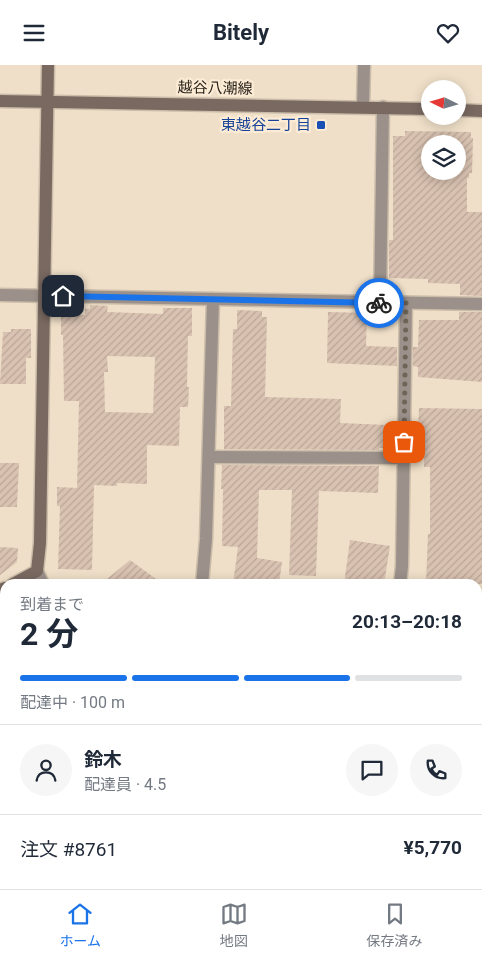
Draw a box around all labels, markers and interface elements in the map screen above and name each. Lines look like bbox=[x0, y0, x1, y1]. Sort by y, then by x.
icon: menu bbox=[20, 19, 48, 47]
icon: heart bbox=[434, 19, 462, 47]
text: Bitely bbox=[213, 20, 269, 45]
street label: 越谷八潮線 bbox=[176, 78, 253, 98]
north arrow bbox=[421, 80, 466, 125]
map controls bbox=[421, 80, 466, 180]
place label: 東越谷二丁目 bbox=[221, 116, 311, 134]
marker: 東越谷二丁目 bbox=[315, 119, 327, 131]
button: layers bbox=[421, 135, 466, 180]
pin bbox=[42, 275, 84, 317]
courier bbox=[354, 278, 404, 328]
icon: home bbox=[49, 282, 77, 310]
icon: bike bbox=[365, 289, 393, 317]
pin bbox=[383, 421, 425, 463]
icon: bag bbox=[390, 428, 418, 456]
text: 到着まで bbox=[20, 595, 84, 614]
text: 20:13–20:18 bbox=[352, 610, 462, 633]
text: 2 分 bbox=[20, 615, 78, 653]
text: 配達中 · 100 m bbox=[20, 693, 125, 712]
button: person bbox=[20, 744, 72, 796]
button: chat bbox=[346, 744, 398, 796]
button: phone bbox=[410, 744, 462, 796]
text: 鈴木 bbox=[84, 748, 122, 771]
text: 配達員 · 4.5 bbox=[84, 775, 166, 794]
text: ¥5,770 bbox=[404, 836, 462, 859]
text: 注文 #8761 bbox=[20, 838, 117, 861]
tab: ホーム bbox=[59, 900, 101, 950]
tab: 地図 bbox=[220, 900, 248, 950]
tab: 保存済み bbox=[367, 900, 423, 950]

